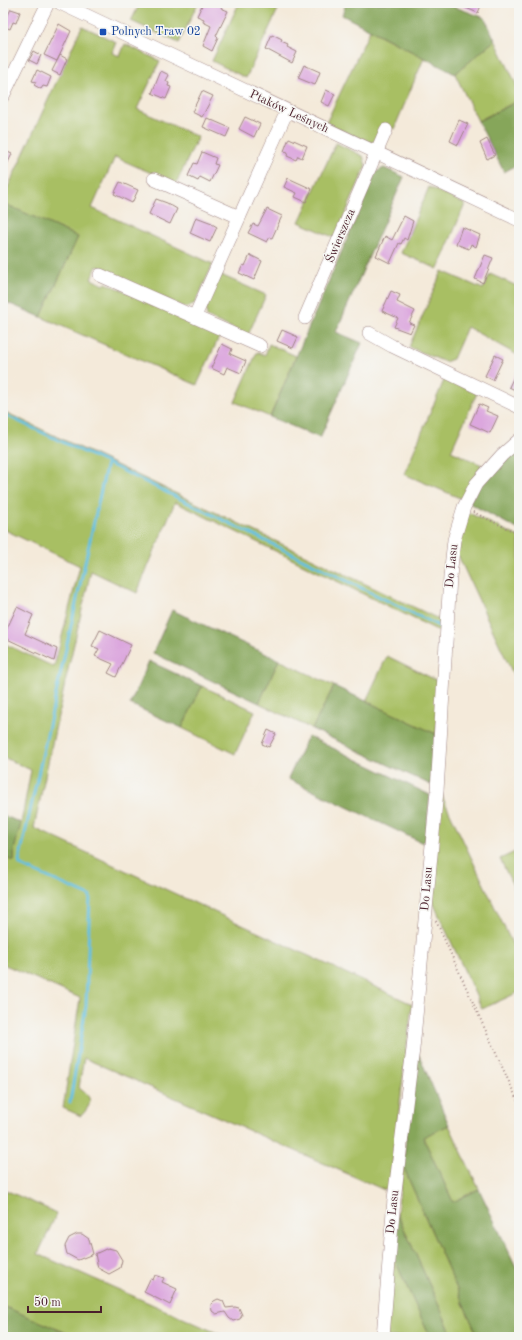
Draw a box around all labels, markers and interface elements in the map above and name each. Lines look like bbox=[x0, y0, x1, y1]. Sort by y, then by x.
place label: Polnych Traw 02 bbox=[111, 26, 201, 38]
marker: Polnych Traw 02 bbox=[98, 27, 108, 37]
street label: Ptaków Leśnych bbox=[248, 88, 331, 136]
street label: Świerszcza bbox=[321, 206, 358, 265]
street label: Do Lasu bbox=[444, 543, 460, 589]
street label: Do Lasu bbox=[419, 866, 435, 912]
street label: Do Lasu bbox=[385, 1189, 401, 1235]
scale bar bbox=[28, 1288, 101, 1314]
text: 50 m bbox=[34, 1296, 61, 1309]

